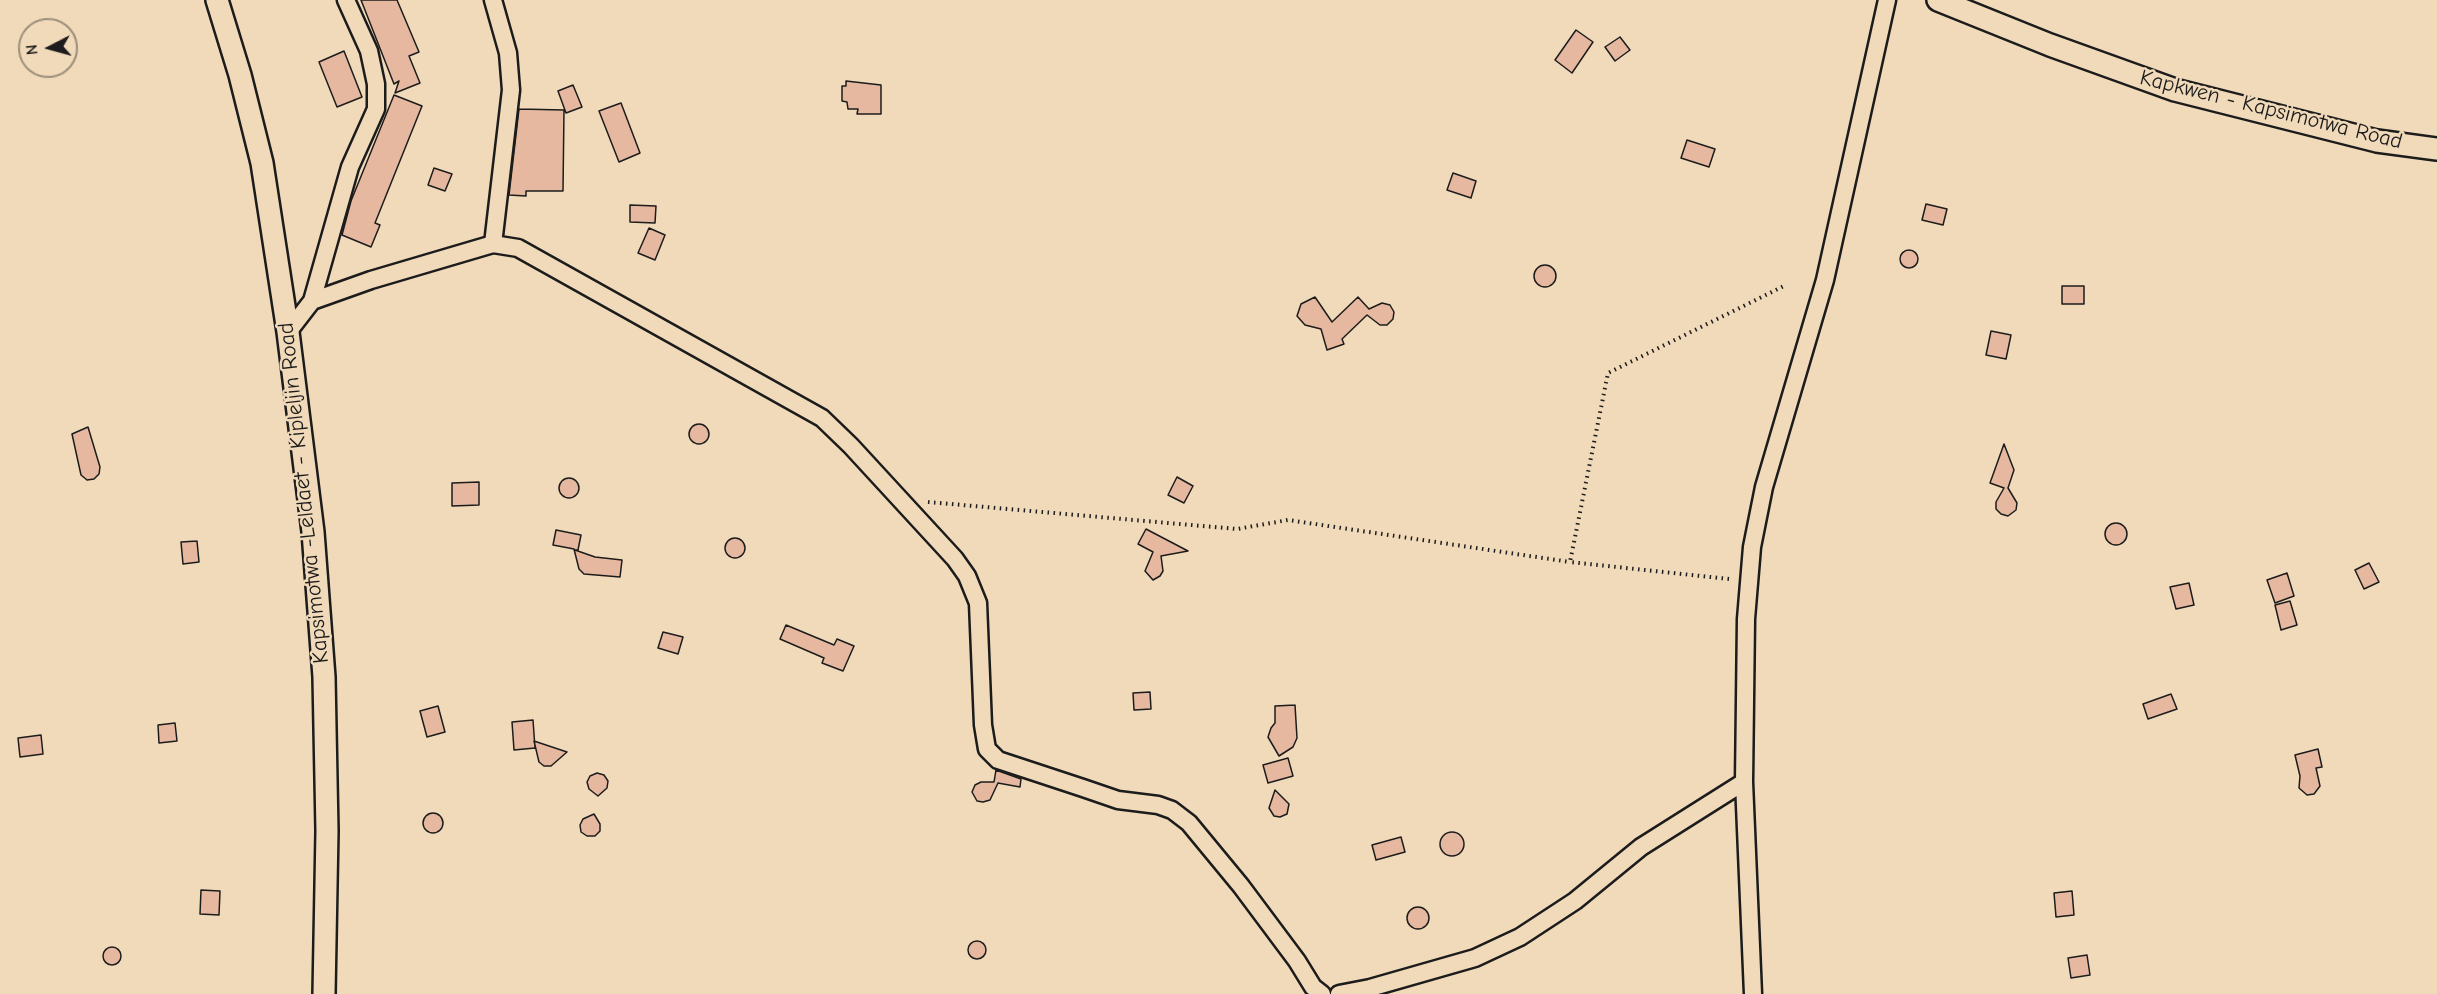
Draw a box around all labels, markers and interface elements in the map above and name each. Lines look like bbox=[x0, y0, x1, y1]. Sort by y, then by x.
north arrow bbox=[18, 18, 78, 78]
text: N bbox=[23, 44, 42, 56]
street label: Kapkwen - Kapsimotwa Road bbox=[2137, 65, 2405, 155]
street label: Kapsimotwa -Leldaet - Kipleljin Road bbox=[273, 321, 335, 665]

